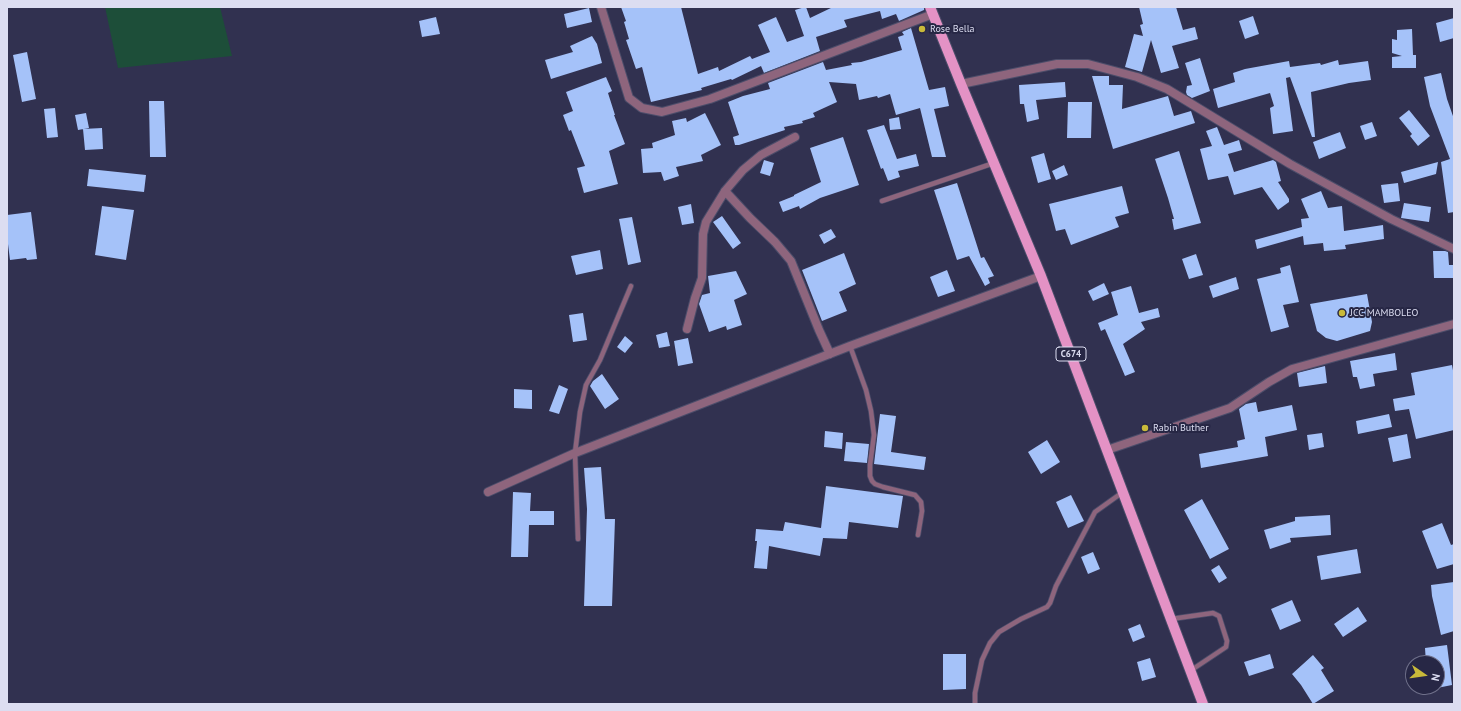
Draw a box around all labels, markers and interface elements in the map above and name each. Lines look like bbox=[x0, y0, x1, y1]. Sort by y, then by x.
place label: Rose Bella bbox=[930, 23, 975, 35]
marker: Rose Bella bbox=[917, 24, 927, 34]
place label: JCC MAMBOLEO bbox=[1350, 307, 1418, 319]
marker: JCC MAMBOLEO bbox=[1337, 308, 1347, 318]
road number: C674 bbox=[1056, 347, 1086, 361]
place label: Rabin Buther bbox=[1153, 422, 1209, 434]
marker: Rabin Buther bbox=[1140, 423, 1150, 433]
north arrow bbox=[1405, 655, 1445, 695]
text: N bbox=[1428, 672, 1443, 683]

